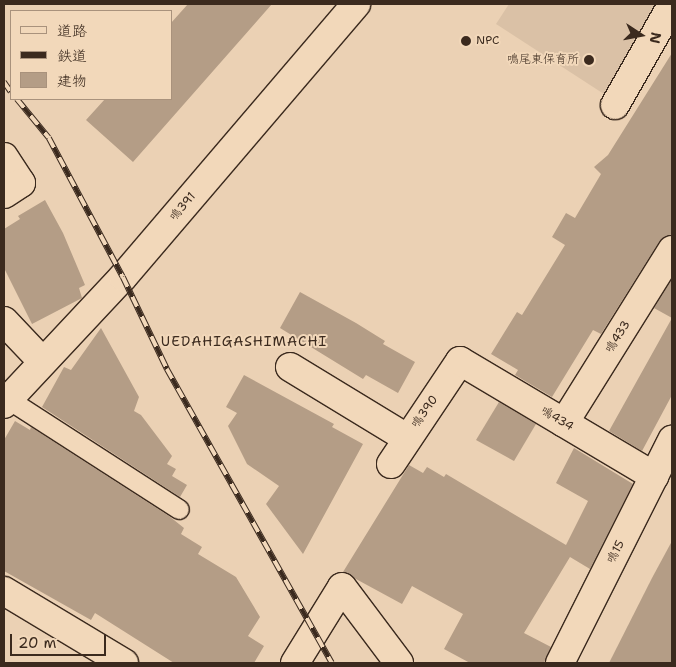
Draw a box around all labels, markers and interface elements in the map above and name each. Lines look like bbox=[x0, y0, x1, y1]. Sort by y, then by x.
legend bbox=[10, 10, 172, 100]
north arrow bbox=[616, 10, 666, 60]
text: 道路 bbox=[57, 21, 87, 41]
text: N bbox=[646, 31, 666, 45]
place label: NPC bbox=[476, 34, 499, 48]
marker: NPC bbox=[460, 35, 472, 47]
text: 鉄道 bbox=[57, 46, 87, 66]
place label: 鳴尾東保育所 bbox=[507, 53, 579, 67]
marker: 鳴尾東保育所 bbox=[583, 54, 595, 66]
text: 建物 bbox=[57, 71, 87, 91]
street label: 鳴391 bbox=[167, 190, 199, 224]
street label: 鳴433 bbox=[602, 318, 634, 356]
district label: UEDAHIGASHIMACHI bbox=[159, 333, 329, 349]
street label: 鳴390 bbox=[409, 393, 441, 431]
street label: 鳴434 bbox=[538, 404, 576, 434]
street label: 鳴15 bbox=[604, 538, 628, 566]
scale bar bbox=[12, 624, 109, 656]
text: 20 m bbox=[18, 633, 57, 653]

